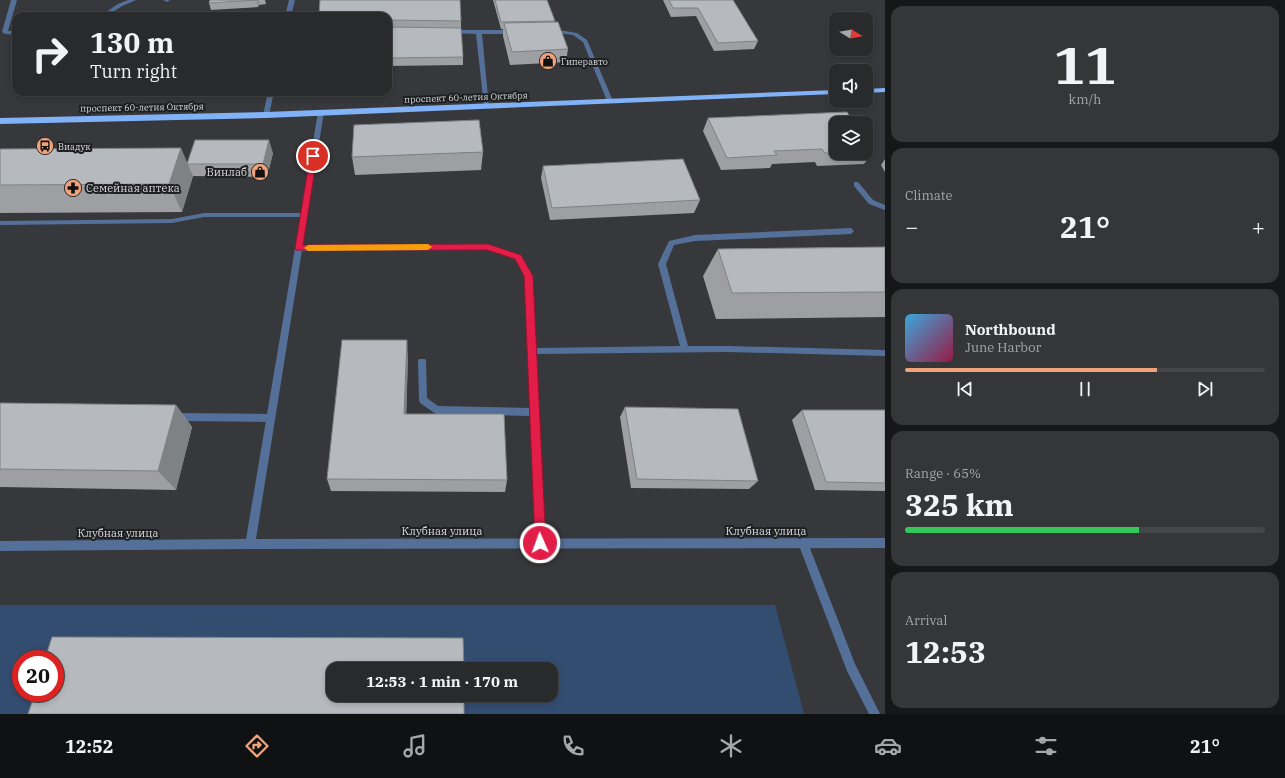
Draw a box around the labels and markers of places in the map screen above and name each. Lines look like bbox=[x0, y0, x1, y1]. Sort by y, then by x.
shop icon: Гиперавто bbox=[538, 51, 558, 71]
place label: Гиперавто bbox=[561, 56, 608, 67]
bus stop icon: Виадук bbox=[35, 136, 55, 156]
pin bbox=[296, 139, 330, 173]
place label: Виадук bbox=[58, 141, 91, 152]
shop icon: Винлаб bbox=[250, 162, 270, 182]
place label: Винлаб bbox=[206, 165, 247, 179]
pharmacy icon: Семейная аптека bbox=[63, 178, 83, 198]
place label: Семейная аптека bbox=[86, 181, 180, 195]

